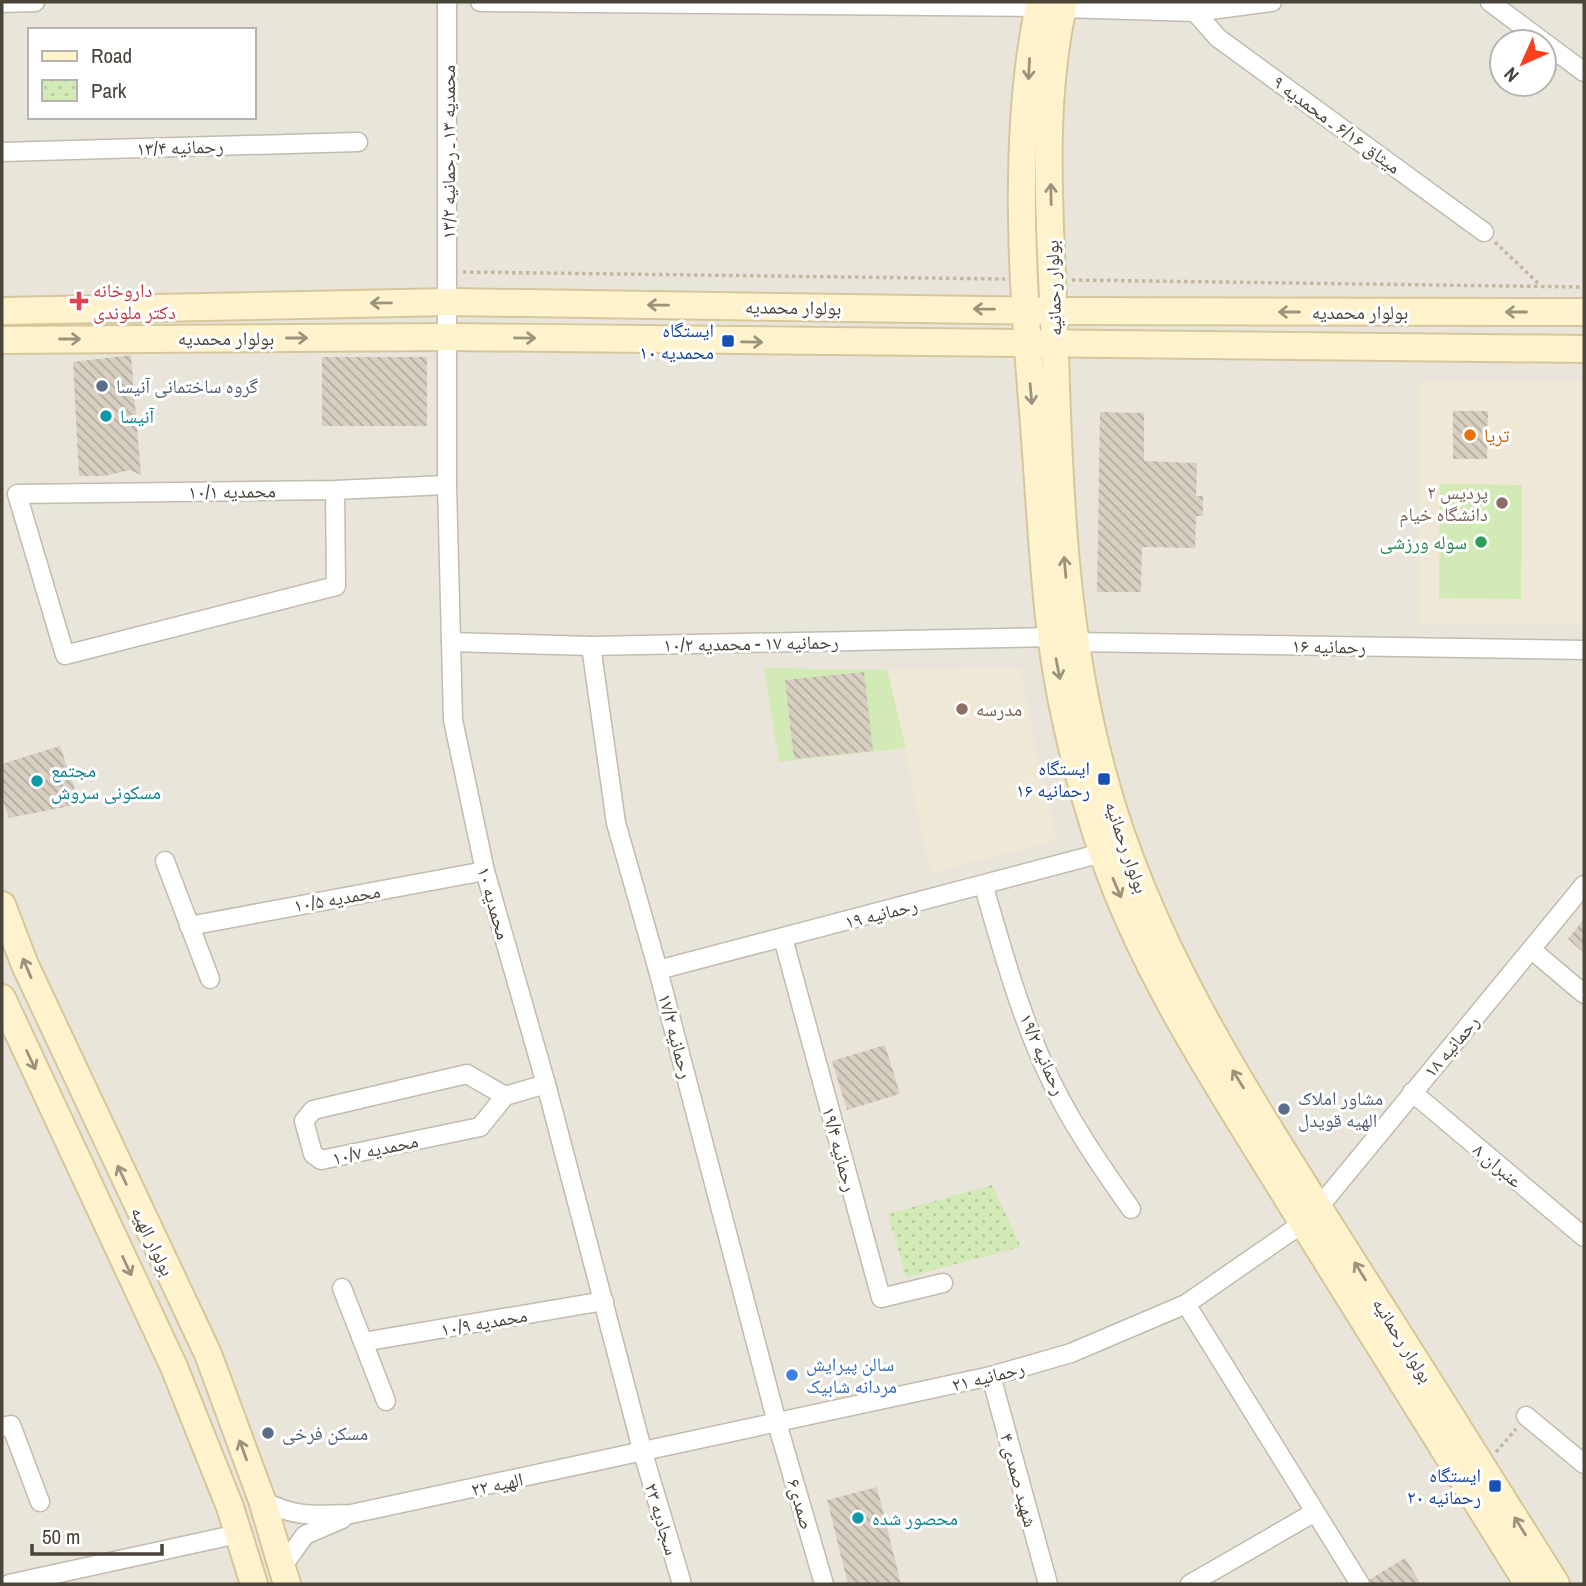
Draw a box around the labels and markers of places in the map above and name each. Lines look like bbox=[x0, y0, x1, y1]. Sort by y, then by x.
place label: داروخانه دکتر ملوندی bbox=[93, 277, 176, 325]
marker: داروخانه دکتر ملوندی bbox=[71, 293, 87, 309]
place label: ایستگاه محمدیه ۱۰ bbox=[639, 317, 714, 365]
marker: ایستگاه محمدیه ۱۰ bbox=[720, 333, 736, 349]
place label: گروه ساختمانی آنیسا bbox=[116, 373, 258, 399]
marker: گروه ساختمانی آنیسا bbox=[94, 378, 110, 394]
place label: آنیسا bbox=[120, 403, 155, 429]
marker: آنیسا bbox=[98, 408, 114, 424]
place label: تریا bbox=[1484, 422, 1510, 448]
marker: تریا bbox=[1462, 427, 1478, 443]
place label: پردیس ۲ دانشگاه خیام bbox=[1399, 479, 1488, 528]
marker: پردیس ۲ دانشگاه خیام bbox=[1494, 495, 1510, 511]
place label: سوله ورزشی bbox=[1380, 529, 1467, 555]
marker: سوله ورزشی bbox=[1473, 534, 1489, 550]
place label: مدرسه bbox=[976, 696, 1022, 722]
marker: مدرسه bbox=[954, 701, 970, 717]
place label: ایستگاه رحمانیه ۱۶ bbox=[1016, 755, 1090, 803]
place label: مجتمع مسکونی سروش bbox=[51, 757, 161, 805]
marker: ایستگاه رحمانیه ۱۶ bbox=[1096, 771, 1112, 787]
marker: مجتمع مسکونی سروش bbox=[29, 773, 45, 789]
place label: مشاور املاک الهیه قویدل bbox=[1298, 1085, 1383, 1133]
marker: مشاور املاک الهیه قویدل bbox=[1276, 1101, 1292, 1117]
place label: سالن پیرایش مردانه شابیک bbox=[806, 1351, 897, 1399]
marker: سالن پیرایش مردانه شابیک bbox=[784, 1367, 800, 1383]
place label: مسکن فرخی bbox=[282, 1420, 368, 1446]
marker: مسکن فرخی bbox=[260, 1425, 276, 1441]
place label: ایستگاه رحمانیه ۲۰ bbox=[1407, 1462, 1481, 1510]
marker: ایستگاه رحمانیه ۲۰ bbox=[1487, 1478, 1503, 1494]
place label: محصور شده bbox=[872, 1505, 958, 1531]
marker: محصور شده bbox=[850, 1510, 866, 1526]

